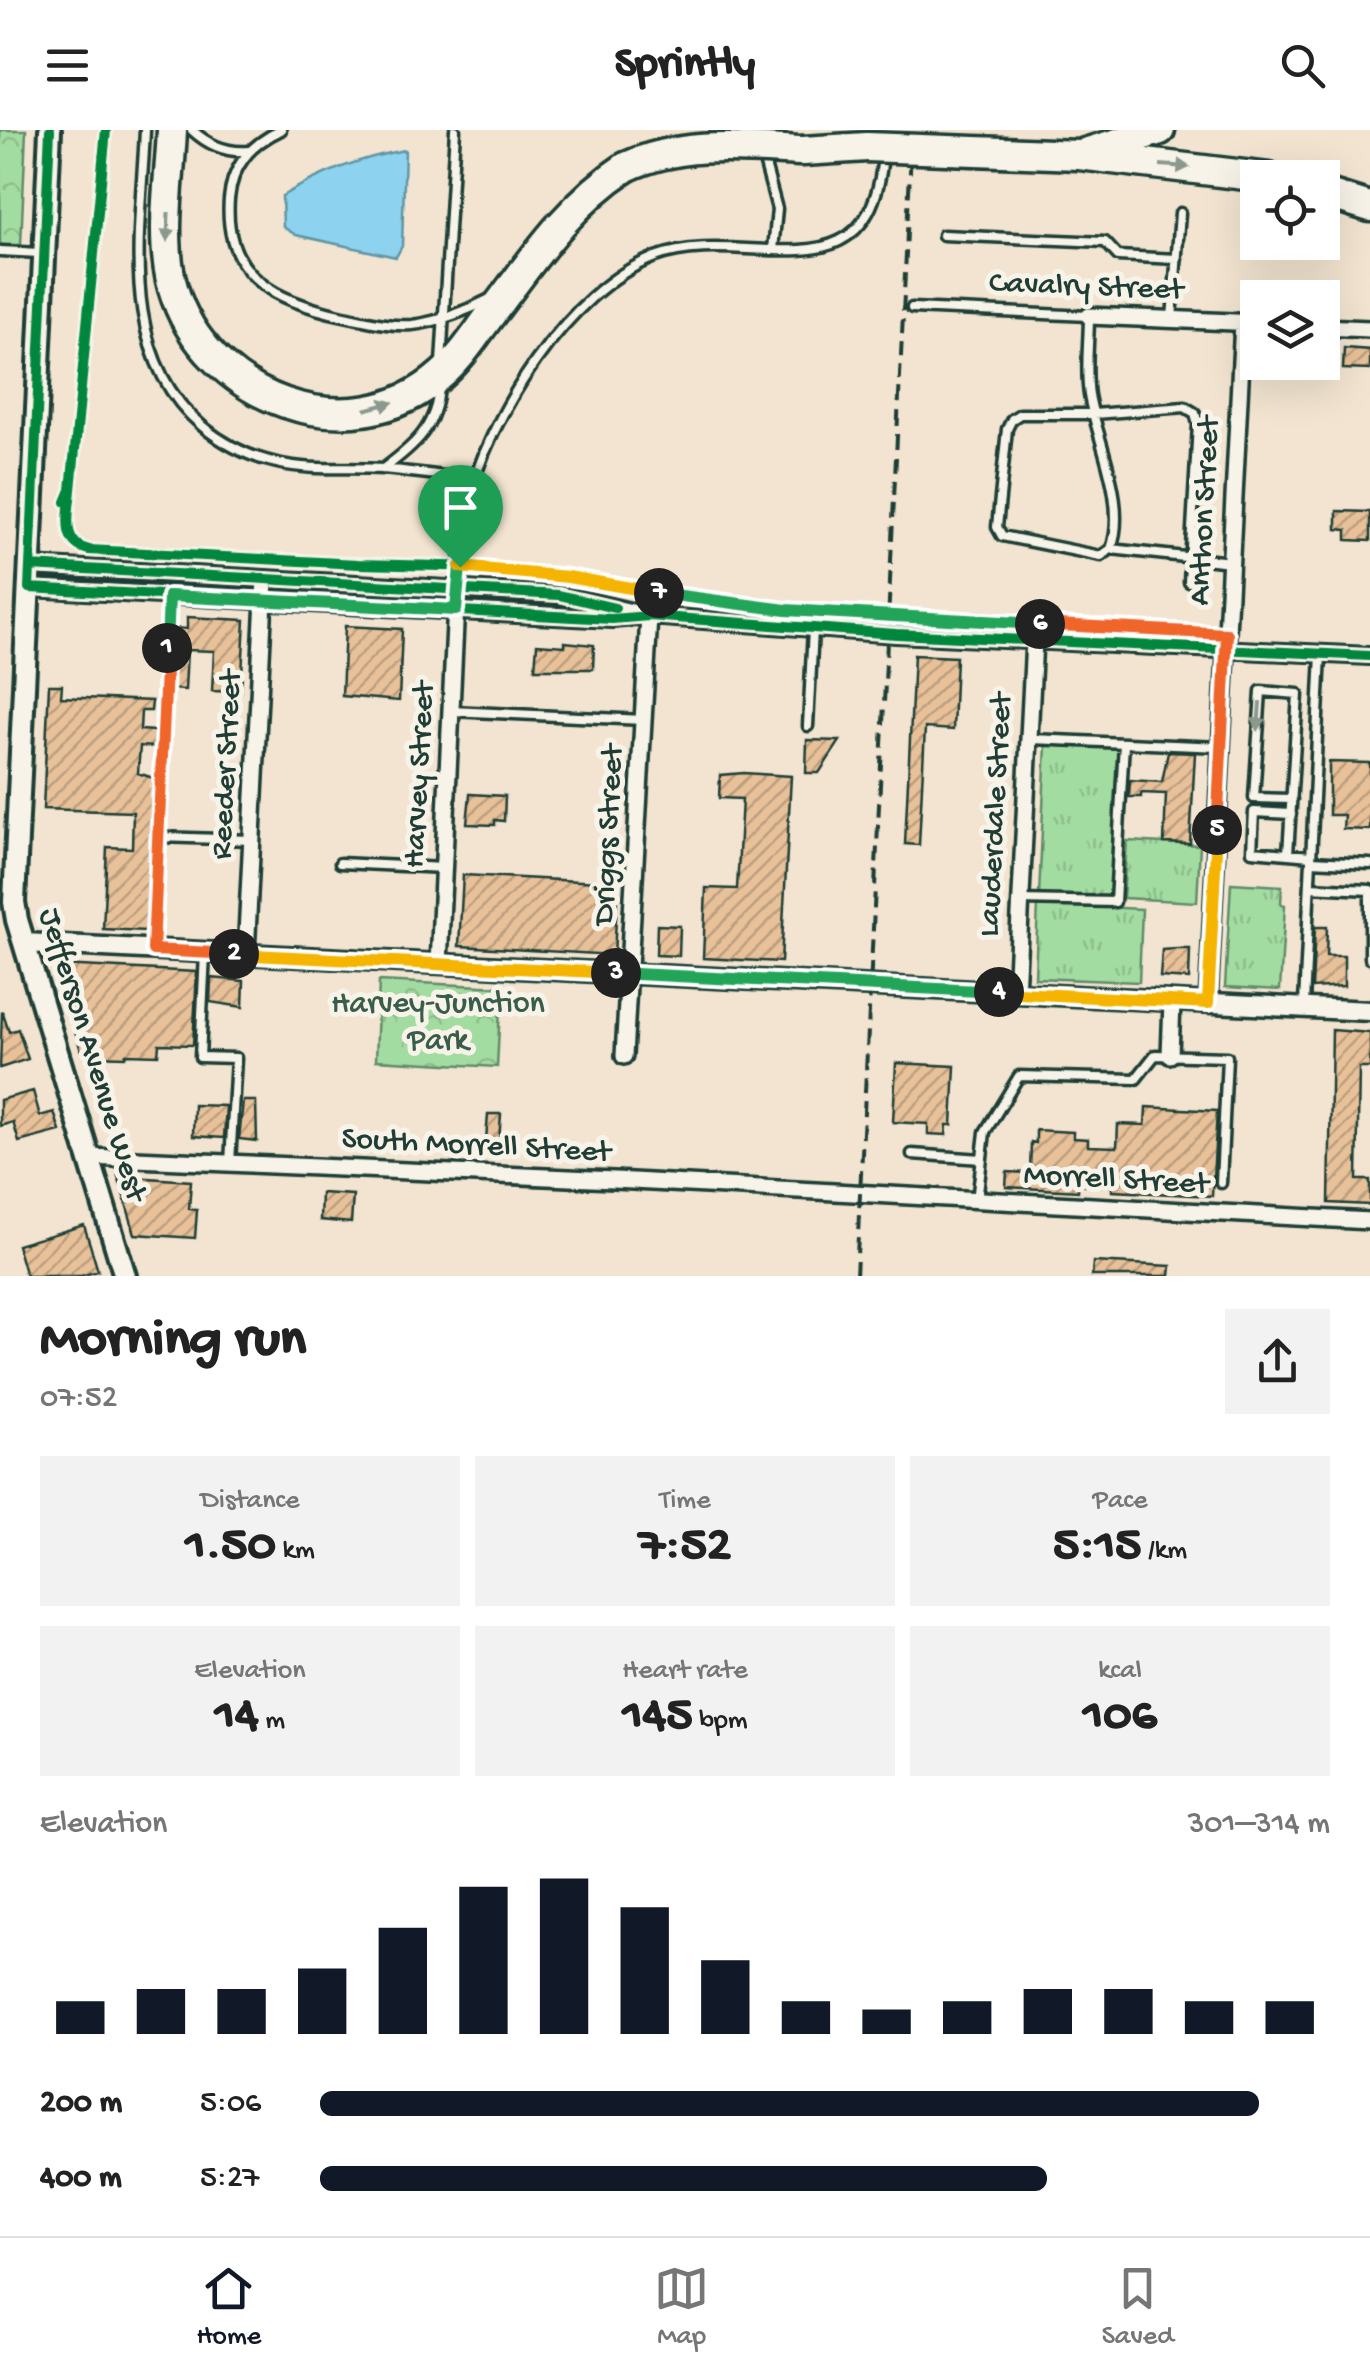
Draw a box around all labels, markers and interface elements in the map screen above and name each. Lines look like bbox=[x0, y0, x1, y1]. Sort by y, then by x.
icon: menu bbox=[40, 38, 95, 93]
icon: search bbox=[1275, 38, 1330, 93]
text: Sprintly bbox=[615, 39, 755, 92]
one-way arrow bbox=[1159, 158, 1191, 174]
map controls bbox=[1240, 160, 1340, 380]
button: locate bbox=[1240, 160, 1340, 260]
one-way arrow bbox=[160, 212, 176, 244]
street label: Cavalry Street bbox=[988, 266, 1187, 310]
button: layers bbox=[1240, 280, 1340, 380]
one-way arrow bbox=[364, 397, 395, 413]
street label: Anthon Street bbox=[1182, 413, 1230, 606]
pin bbox=[418, 465, 503, 568]
icon: arrive bbox=[433, 480, 488, 535]
pin: 7 bbox=[634, 568, 684, 618]
text: 7 bbox=[652, 576, 666, 609]
pin: 6 bbox=[1015, 599, 1065, 649]
text: 6 bbox=[1033, 607, 1047, 640]
pin: 1 bbox=[142, 623, 192, 673]
text: 1 bbox=[161, 631, 173, 664]
street label: Reeder Street bbox=[204, 667, 252, 861]
street label: Harvey Street bbox=[397, 678, 445, 869]
street label: Lauderdale Street bbox=[972, 689, 1023, 938]
one-way arrow bbox=[1251, 701, 1267, 733]
street label: Driggs Street bbox=[586, 741, 634, 928]
pin: 5 bbox=[1192, 805, 1242, 855]
text: 5 bbox=[1210, 813, 1224, 846]
street label: Jefferson Avenue West bbox=[28, 904, 155, 1209]
pin: 2 bbox=[209, 929, 259, 979]
text: 2 bbox=[227, 937, 241, 970]
pin: 3 bbox=[591, 948, 641, 998]
text: 3 bbox=[609, 956, 623, 989]
pin: 4 bbox=[974, 967, 1024, 1017]
text: 4 bbox=[992, 975, 1006, 1008]
park label: Harvey-Junction Park bbox=[331, 986, 545, 1061]
street label: South Morrell Street bbox=[341, 1121, 614, 1173]
street label: Morrell Street bbox=[1023, 1157, 1212, 1205]
button: share bbox=[1225, 1309, 1330, 1414]
text: Morning run bbox=[40, 1310, 306, 1374]
text: 07:52 bbox=[40, 1380, 117, 1418]
text: Distance bbox=[201, 1485, 299, 1518]
text: Time bbox=[659, 1485, 711, 1518]
text: Pace bbox=[1093, 1485, 1147, 1518]
text: 1.50 bbox=[185, 1518, 276, 1577]
text: 7:52 bbox=[639, 1518, 731, 1577]
text: 5:15 bbox=[1053, 1518, 1141, 1577]
text: km bbox=[276, 1535, 315, 1568]
text: /km bbox=[1141, 1535, 1187, 1568]
text: Elevation bbox=[194, 1655, 306, 1688]
text: Heart rate bbox=[622, 1655, 748, 1688]
text: kcal bbox=[1098, 1655, 1142, 1688]
text: 14 bbox=[215, 1688, 259, 1747]
text: 145 bbox=[622, 1688, 693, 1747]
text: 106 bbox=[1083, 1688, 1157, 1747]
text: m bbox=[259, 1705, 285, 1738]
text: bpm bbox=[693, 1705, 748, 1738]
text: Elevation bbox=[40, 1806, 167, 1844]
text: 301–314 m bbox=[1188, 1806, 1330, 1844]
text: 200 m bbox=[40, 2085, 122, 2123]
text: 5:06 bbox=[200, 2085, 261, 2123]
text: 400 m bbox=[40, 2160, 122, 2198]
text: 5:27 bbox=[200, 2160, 259, 2198]
tab: Home bbox=[196, 2261, 261, 2354]
tab: Map bbox=[654, 2261, 709, 2354]
tab: Saved bbox=[1102, 2261, 1174, 2354]

